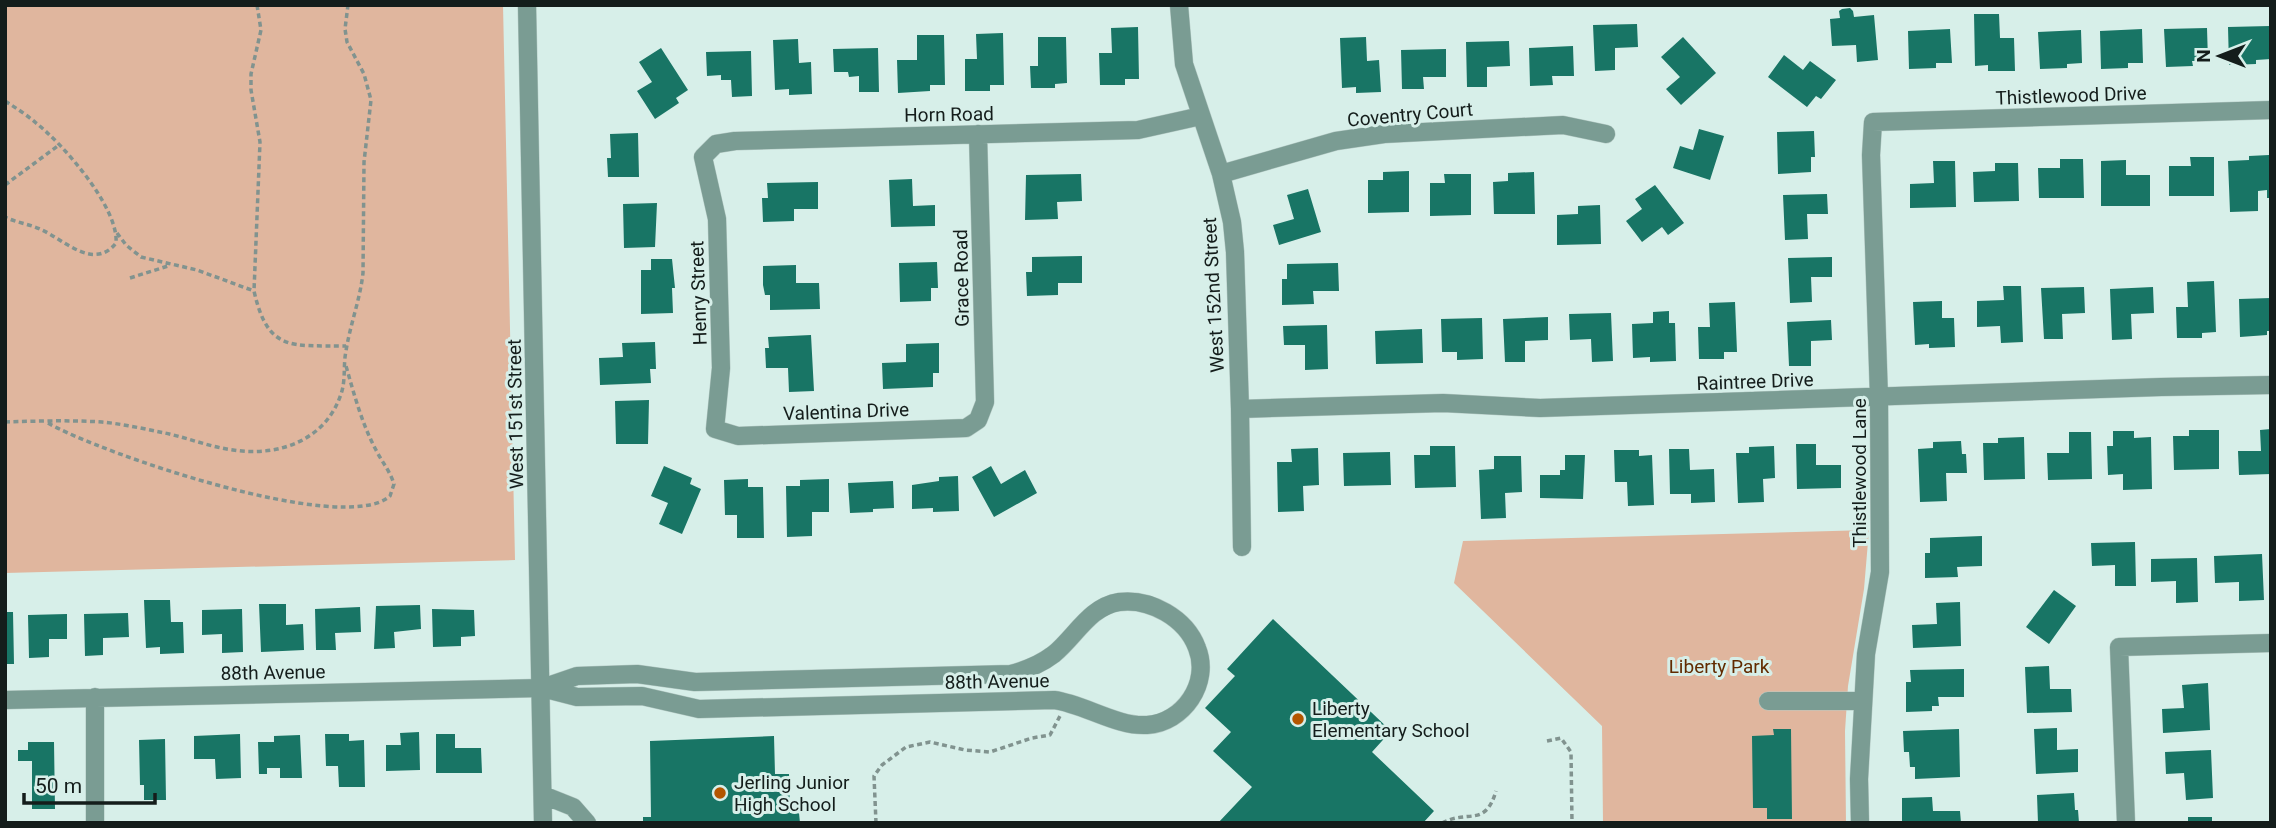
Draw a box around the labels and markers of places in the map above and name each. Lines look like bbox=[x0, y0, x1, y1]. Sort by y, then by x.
place label: Liberty Elementary School bbox=[1312, 697, 1470, 742]
marker: Liberty Elementary School bbox=[1290, 711, 1306, 727]
place label: Jerling Junior High School bbox=[734, 771, 850, 816]
marker: Jerling Junior High School bbox=[712, 785, 728, 801]

